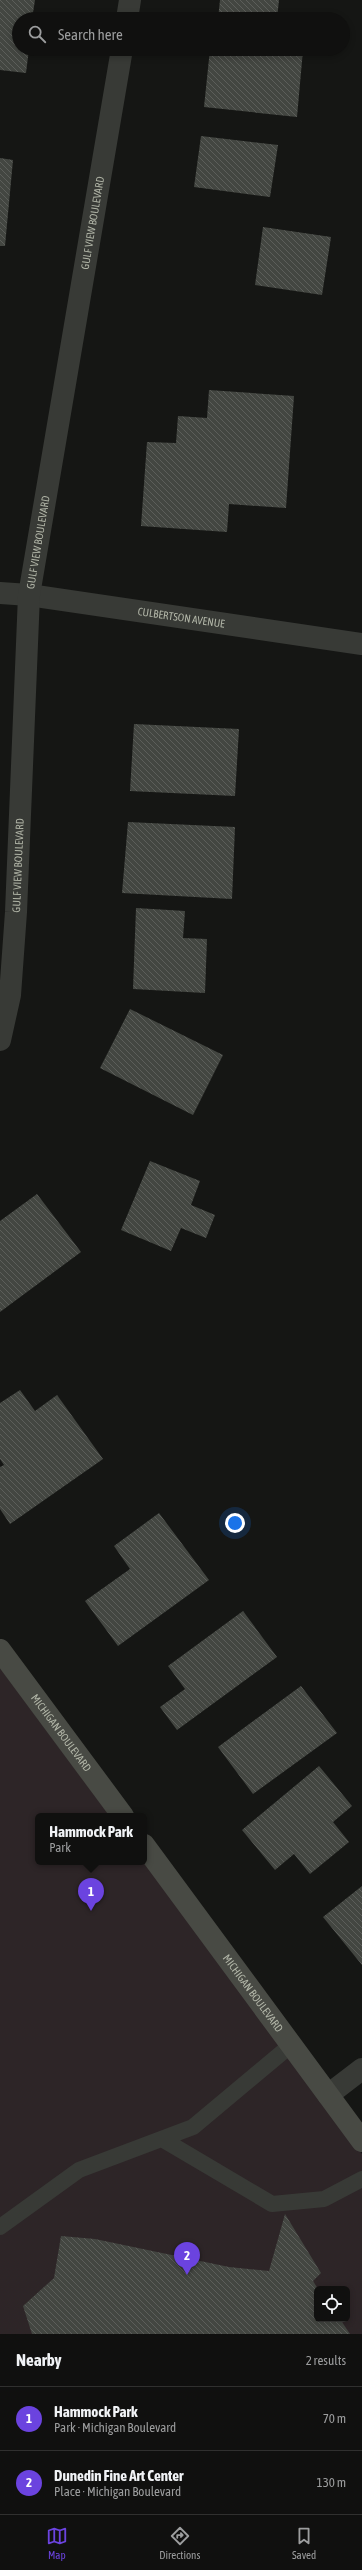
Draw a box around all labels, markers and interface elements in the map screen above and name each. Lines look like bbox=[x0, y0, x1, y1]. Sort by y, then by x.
search box bbox=[12, 12, 350, 56]
icon: search bbox=[26, 23, 48, 45]
text: Search here bbox=[58, 26, 123, 43]
street label: GULF VIEW BOULEVARD bbox=[79, 175, 106, 270]
street label: GULF VIEW BOULEVARD bbox=[24, 495, 52, 590]
street label: CULBERTSON AVENUE bbox=[137, 605, 226, 630]
street label: GULF VIEW BOULEVARD bbox=[10, 818, 26, 913]
your location bbox=[225, 1513, 245, 1533]
street label: MICHIGAN BOULEVARD bbox=[29, 1692, 94, 1774]
popup bbox=[35, 1813, 147, 1865]
text: Hammock Park bbox=[49, 1823, 133, 1840]
text: Park bbox=[49, 1840, 71, 1855]
pin: 1 bbox=[78, 1878, 104, 1911]
street label: MICHIGAN BOULEVARD bbox=[221, 1952, 286, 2034]
pin: 2 bbox=[174, 2242, 200, 2275]
map controls bbox=[314, 2286, 350, 2322]
button: locate bbox=[314, 2286, 350, 2322]
text: Nearby bbox=[16, 2350, 62, 2370]
text: 2 results bbox=[306, 2353, 346, 2368]
text: Hammock Park bbox=[54, 2403, 138, 2420]
text: 1 bbox=[26, 2411, 32, 2426]
text: 70 m bbox=[323, 2411, 346, 2426]
text: Park · Michigan Boulevard bbox=[54, 2420, 176, 2435]
text: Dunedin Fine Art Center bbox=[54, 2467, 183, 2484]
text: 2 bbox=[26, 2475, 32, 2490]
text: 130 m bbox=[317, 2475, 346, 2490]
text: Place · Michigan Boulevard bbox=[54, 2484, 181, 2499]
tab: Map bbox=[46, 2525, 68, 2561]
tab: Directions bbox=[159, 2525, 200, 2561]
tab: Saved bbox=[292, 2525, 316, 2561]

